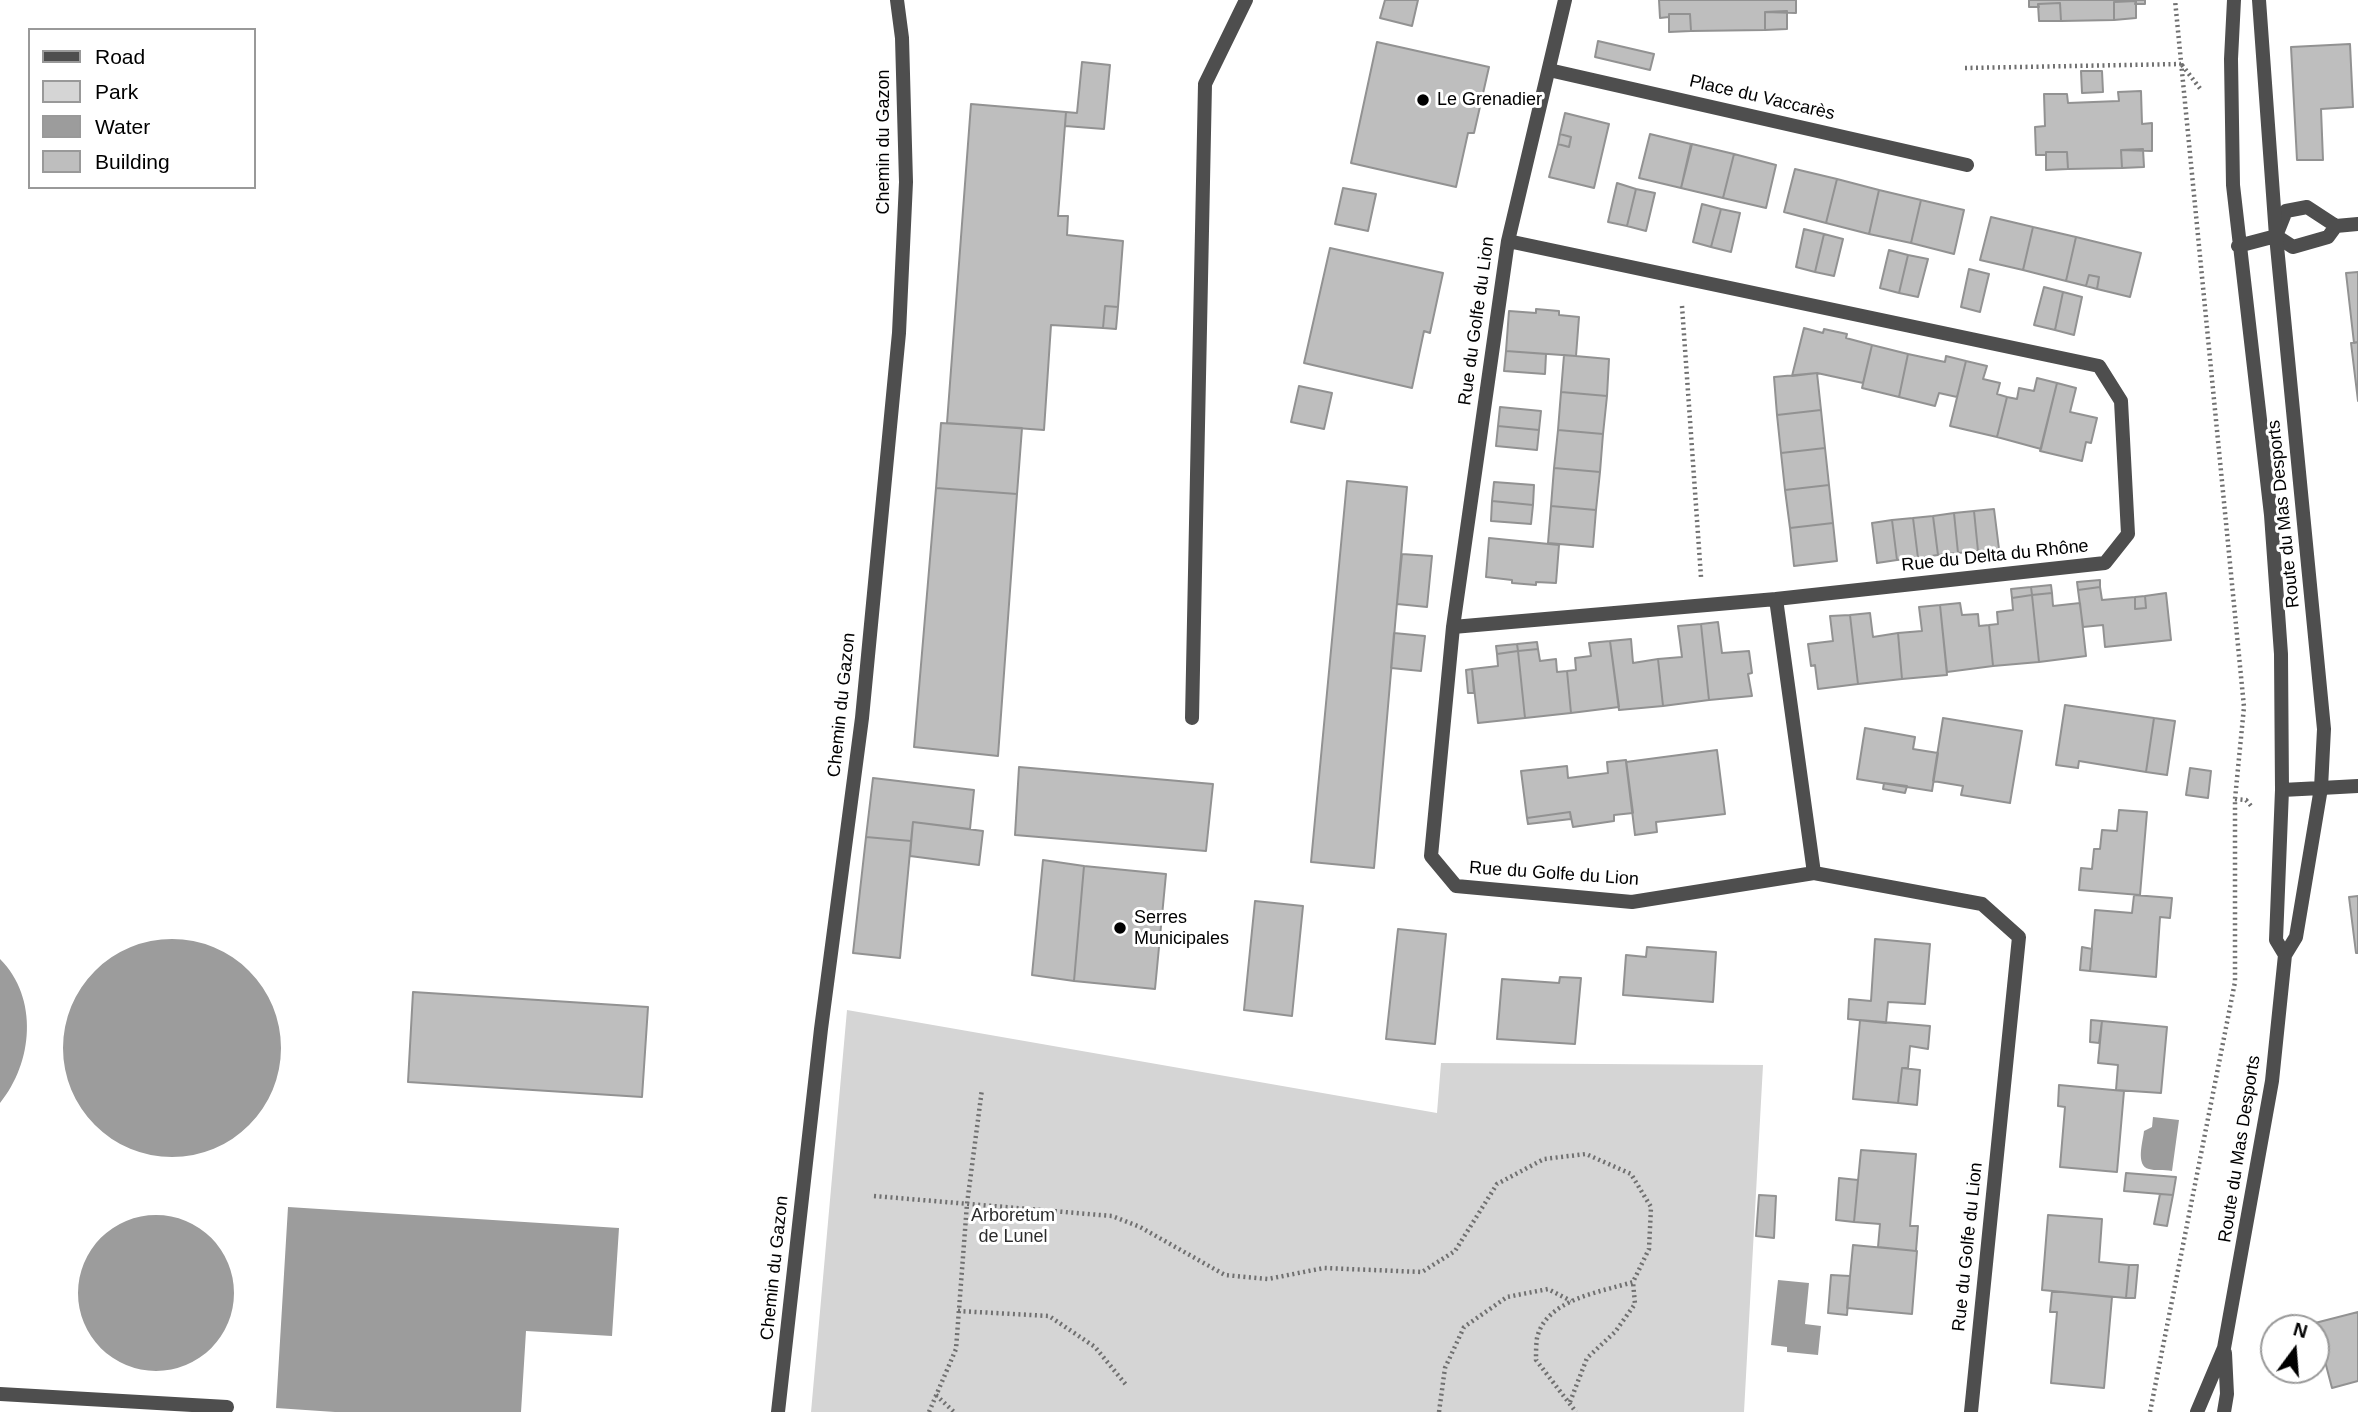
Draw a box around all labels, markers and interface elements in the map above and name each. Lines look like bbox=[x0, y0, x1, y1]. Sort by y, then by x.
legend bbox=[28, 28, 256, 189]
text: Road bbox=[95, 45, 145, 68]
street label: Chemin du Gazon bbox=[873, 69, 895, 215]
street label: Place du Vaccarès bbox=[1687, 71, 1837, 125]
text: Park bbox=[95, 80, 138, 103]
place label: Le Grenadier bbox=[1437, 89, 1542, 111]
marker: Le Grenadier bbox=[1415, 92, 1431, 108]
text: Water bbox=[95, 115, 150, 138]
text: Building bbox=[95, 150, 170, 173]
street label: Rue du Golfe du Lion bbox=[1454, 235, 1500, 407]
street label: Route du Mas Desports bbox=[2263, 419, 2305, 609]
street label: Rue du Delta du Rhône bbox=[1900, 535, 2090, 577]
street label: Chemin du Gazon bbox=[824, 632, 860, 778]
street label: Rue du Golfe du Lion bbox=[1468, 857, 1640, 891]
place label: Serres Municipales bbox=[1134, 907, 1229, 950]
marker: Serres Municipales bbox=[1112, 920, 1128, 936]
street label: Route du Mas Desports bbox=[2215, 1054, 2265, 1244]
street label: Rue du Golfe du Lion bbox=[1948, 1161, 1988, 1333]
street label: Chemin du Gazon bbox=[757, 1195, 793, 1341]
park label: Arboretum de Lunel bbox=[971, 1205, 1055, 1248]
north arrow bbox=[2260, 1314, 2330, 1384]
text: N bbox=[2291, 1318, 2310, 1342]

